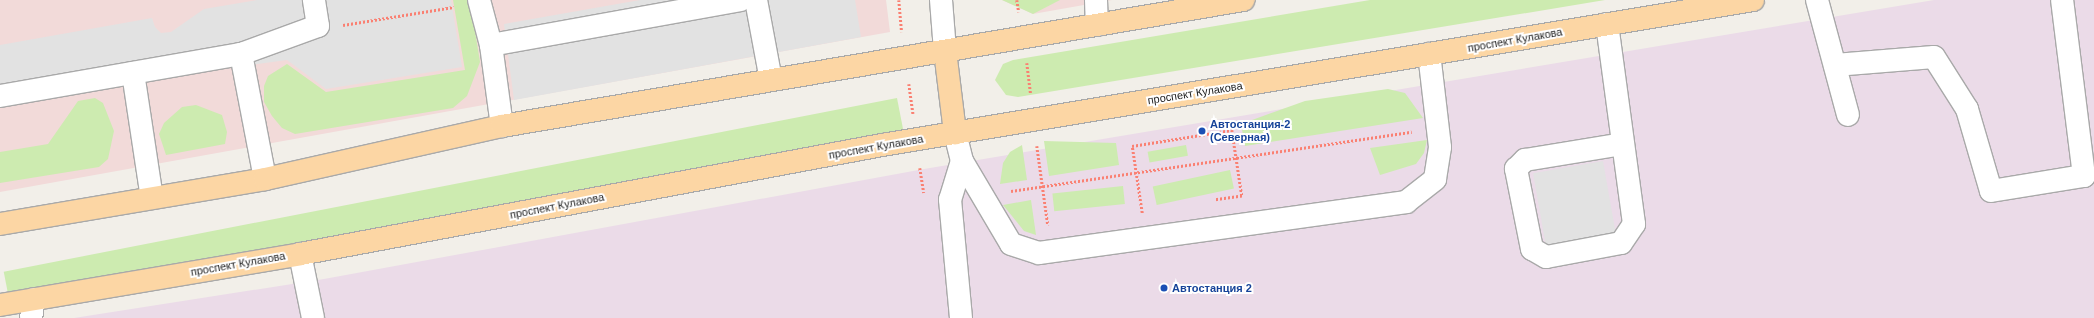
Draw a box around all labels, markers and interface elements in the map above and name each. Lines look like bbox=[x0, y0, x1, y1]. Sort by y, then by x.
street label: проспект Кулакова bbox=[1467, 25, 1563, 55]
street label: проспект Кулакова bbox=[1147, 79, 1243, 107]
place label: Автостанция-2 (Северная) bbox=[1210, 118, 1290, 144]
marker: Автостанция-2 (Северная) bbox=[1197, 126, 1207, 136]
street label: проспект Кулакова bbox=[828, 132, 924, 162]
street label: проспект Кулакова bbox=[509, 190, 605, 222]
street label: проспект Кулакова bbox=[190, 249, 286, 279]
place label: Автостанция 2 bbox=[1172, 281, 1252, 295]
marker: Автостанция 2 bbox=[1159, 283, 1169, 293]

